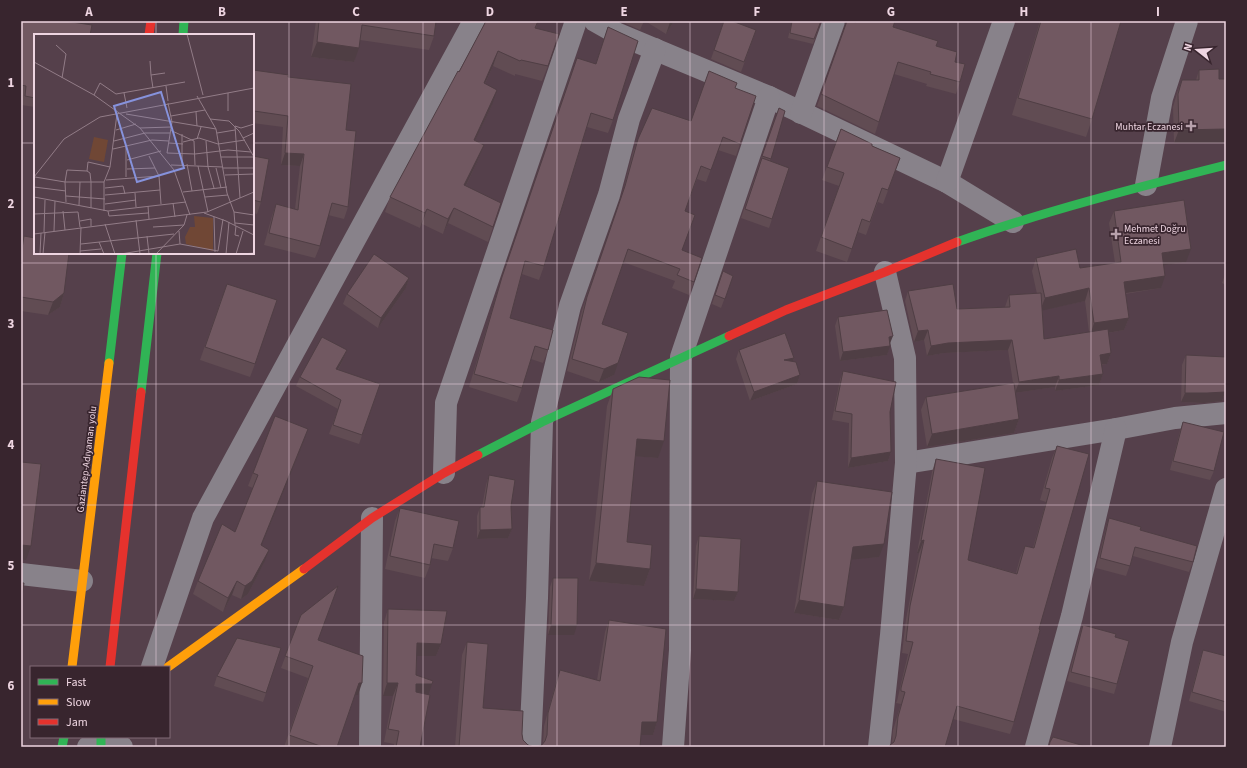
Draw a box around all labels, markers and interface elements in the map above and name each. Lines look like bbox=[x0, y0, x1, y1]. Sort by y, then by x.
text: A bbox=[84, 3, 93, 21]
text: B bbox=[218, 3, 226, 21]
text: C bbox=[352, 3, 360, 21]
text: D bbox=[486, 3, 494, 21]
text: E bbox=[620, 3, 628, 21]
text: F bbox=[754, 3, 761, 21]
text: G bbox=[887, 3, 895, 21]
text: H bbox=[1020, 3, 1028, 21]
text: I bbox=[1156, 3, 1160, 21]
north arrow bbox=[1177, 30, 1217, 70]
inset map bbox=[34, 34, 254, 254]
text: N bbox=[1180, 42, 1196, 53]
text: 1 bbox=[8, 74, 15, 92]
place label: Muhtar Eczanesi bbox=[1115, 120, 1183, 134]
marker: Muhtar Eczanesi bbox=[1186, 121, 1196, 131]
text: 2 bbox=[8, 195, 15, 213]
place label: Mehmet Doğru Eczanesi bbox=[1124, 222, 1186, 248]
marker: Mehmet Doğru Eczanesi bbox=[1111, 229, 1121, 239]
text: 3 bbox=[8, 315, 15, 333]
street label: Gaziantep-Adıyaman yolu bbox=[74, 405, 100, 513]
text: 4 bbox=[8, 436, 15, 454]
text: 5 bbox=[8, 557, 15, 575]
legend bbox=[30, 666, 170, 738]
text: Fast bbox=[66, 674, 86, 691]
text: 6 bbox=[8, 677, 15, 695]
text: Slow bbox=[66, 694, 91, 711]
text: Jam bbox=[66, 714, 88, 731]

